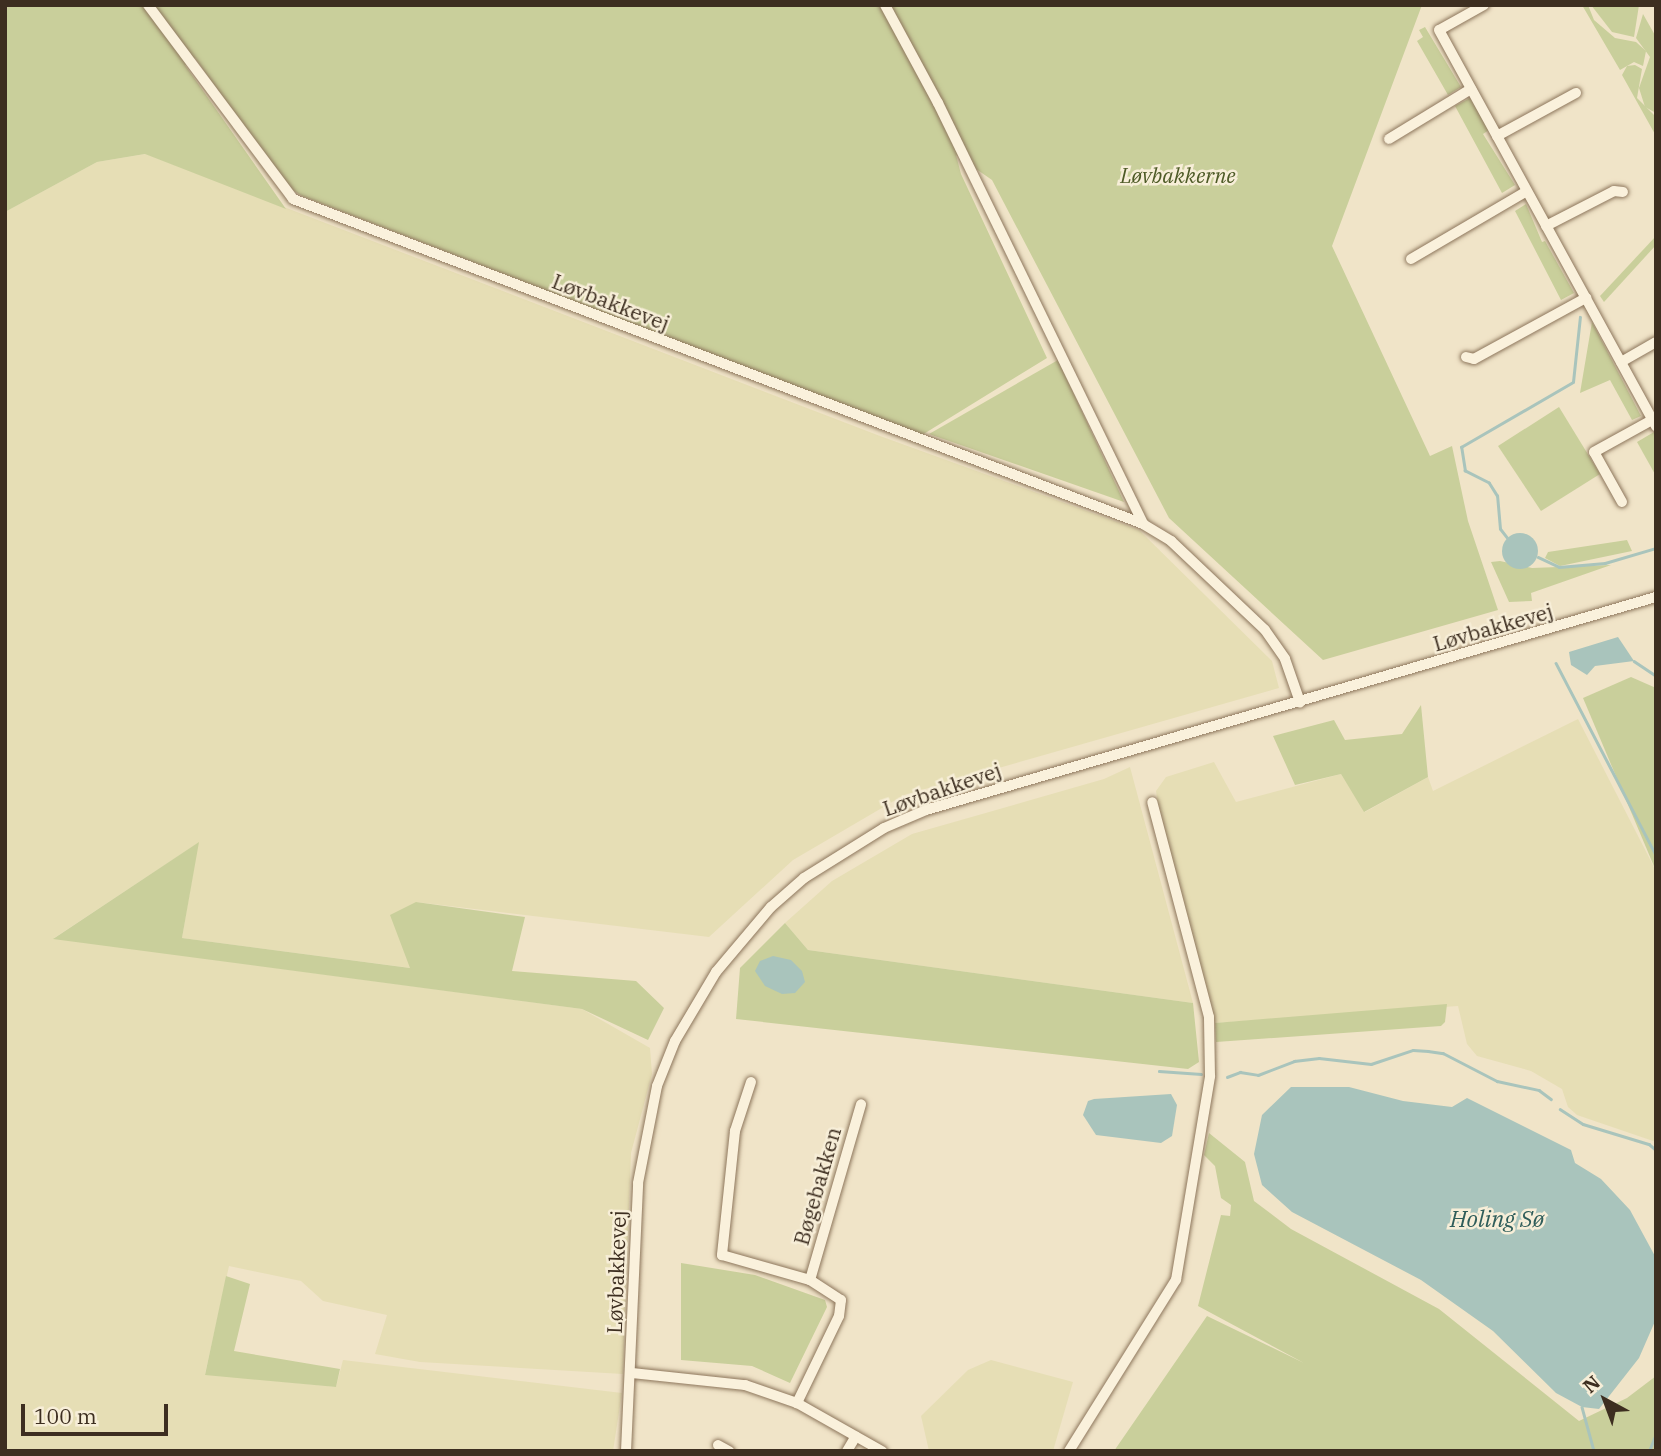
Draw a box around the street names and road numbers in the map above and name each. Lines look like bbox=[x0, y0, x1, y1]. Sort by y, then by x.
street label: Løvbakkevej bbox=[549, 268, 673, 336]
street label: Løvbakkevej bbox=[1430, 598, 1556, 656]
street label: Løvbakkevej bbox=[879, 757, 1005, 821]
street label: Bøgebakken bbox=[788, 1124, 846, 1248]
street label: Løvbakkevej bbox=[601, 1210, 631, 1334]

